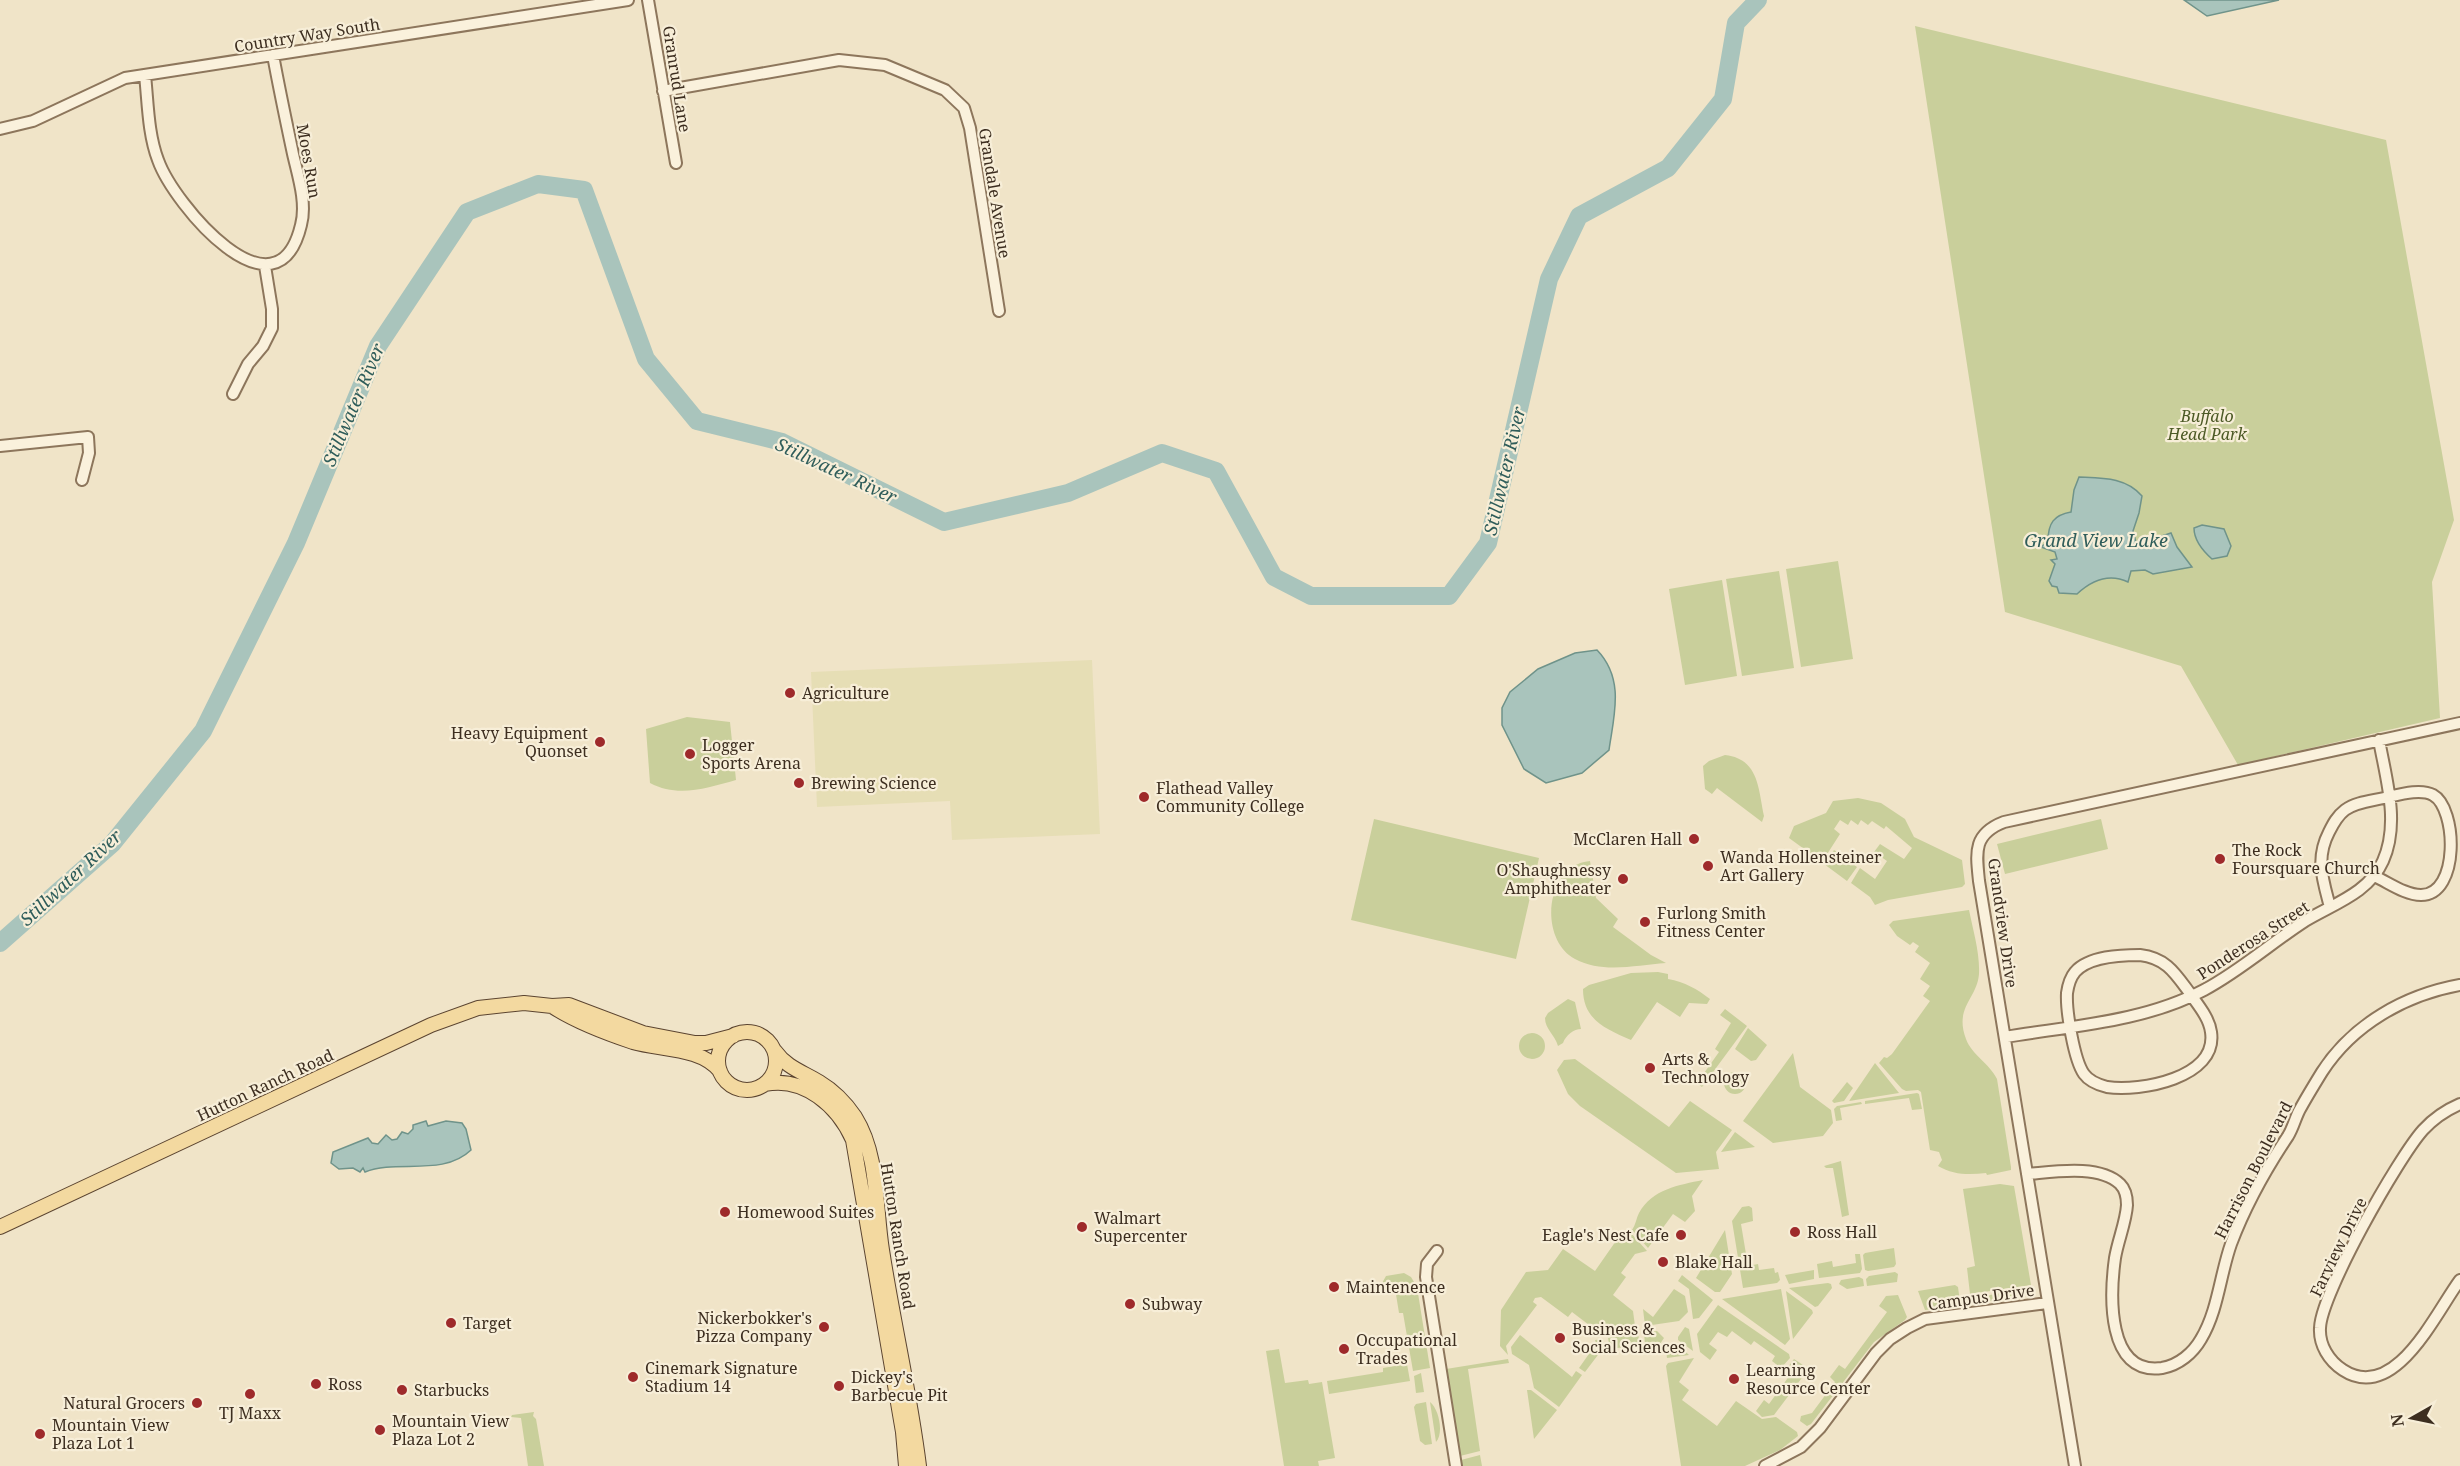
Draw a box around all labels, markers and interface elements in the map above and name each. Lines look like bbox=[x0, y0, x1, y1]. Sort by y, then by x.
street label: Country Way South bbox=[233, 13, 381, 57]
street label: Granrud Lane bbox=[658, 24, 696, 134]
street label: Moes Run bbox=[292, 122, 326, 200]
street label: Grandale Avenue bbox=[974, 126, 1016, 260]
water label: Stillwater River bbox=[316, 339, 390, 470]
water label: Stillwater River bbox=[1478, 404, 1531, 537]
park label: Buffalo Head Park bbox=[2166, 405, 2247, 445]
water label: Stillwater River bbox=[772, 432, 901, 509]
water label: Grand View Lake bbox=[2024, 528, 2168, 552]
place label: Agriculture bbox=[802, 682, 889, 704]
marker: Agriculture bbox=[783, 686, 797, 700]
place label: Heavy Equipment Quonset bbox=[451, 722, 588, 762]
place label: Logger Sports Arena bbox=[702, 734, 801, 774]
marker: Heavy Equipment Quonset bbox=[593, 735, 607, 749]
marker: Logger Sports Arena bbox=[683, 747, 697, 761]
place label: Brewing Science bbox=[811, 772, 937, 794]
marker: Brewing Science bbox=[792, 776, 806, 790]
place label: Flathead Valley Community College bbox=[1156, 777, 1304, 817]
marker: Flathead Valley Community College bbox=[1137, 790, 1151, 804]
water label: Stillwater River bbox=[14, 823, 127, 931]
place label: McClaren Hall bbox=[1573, 828, 1682, 850]
marker: McClaren Hall bbox=[1687, 832, 1701, 846]
place label: The Rock Foursquare Church bbox=[2232, 839, 2380, 879]
place label: Wanda Hollensteiner Art Gallery bbox=[1720, 846, 1882, 886]
marker: The Rock Foursquare Church bbox=[2213, 852, 2227, 866]
street label: Grandview Drive bbox=[1983, 857, 2023, 989]
place label: O'Shaughnessy Amphitheater bbox=[1496, 859, 1612, 899]
marker: Wanda Hollensteiner Art Gallery bbox=[1701, 859, 1715, 873]
marker: O'Shaughnessy Amphitheater bbox=[1616, 872, 1630, 886]
street label: Ponderosa Street bbox=[2193, 895, 2314, 984]
place label: Furlong Smith Fitness Center bbox=[1657, 902, 1766, 942]
marker: Furlong Smith Fitness Center bbox=[1638, 915, 1652, 929]
street label: Hutton Ranch Road bbox=[193, 1044, 337, 1126]
place label: Arts & Technology bbox=[1662, 1048, 1750, 1088]
marker: Arts & Technology bbox=[1643, 1061, 1657, 1075]
street label: Harrison Boulevard bbox=[2209, 1097, 2297, 1243]
street label: Hutton Ranch Road bbox=[876, 1161, 920, 1311]
street label: Farview Drive bbox=[2304, 1193, 2372, 1301]
place label: Homewood Suites bbox=[737, 1201, 874, 1223]
marker: Homewood Suites bbox=[718, 1205, 732, 1219]
place label: Walmart Supercenter bbox=[1094, 1207, 1188, 1247]
marker: Walmart Supercenter bbox=[1075, 1220, 1089, 1234]
place label: Ross Hall bbox=[1807, 1221, 1877, 1243]
place label: Eagle's Nest Cafe bbox=[1542, 1224, 1669, 1246]
marker: Ross Hall bbox=[1788, 1225, 1802, 1239]
marker: Eagle's Nest Cafe bbox=[1674, 1228, 1688, 1242]
place label: Blake Hall bbox=[1675, 1251, 1753, 1273]
marker: Blake Hall bbox=[1656, 1255, 1670, 1269]
place label: Maintenence bbox=[1346, 1276, 1445, 1298]
street label: Campus Drive bbox=[1926, 1279, 2036, 1315]
marker: Maintenence bbox=[1327, 1280, 1341, 1294]
place label: Subway bbox=[1142, 1293, 1203, 1315]
marker: Subway bbox=[1123, 1297, 1137, 1311]
place label: Nickerbokker's Pizza Company bbox=[696, 1307, 813, 1347]
place label: Target bbox=[463, 1312, 512, 1334]
marker: Target bbox=[444, 1316, 458, 1330]
place label: Business & Social Sciences bbox=[1572, 1318, 1685, 1358]
marker: Nickerbokker's Pizza Company bbox=[817, 1320, 831, 1334]
place label: Occupational Trades bbox=[1356, 1329, 1457, 1369]
marker: Business & Social Sciences bbox=[1553, 1331, 1567, 1345]
marker: Occupational Trades bbox=[1337, 1342, 1351, 1356]
place label: Cinemark Signature Stadium 14 bbox=[645, 1357, 798, 1397]
place label: Learning Resource Center bbox=[1746, 1359, 1871, 1399]
place label: Dickey's Barbecue Pit bbox=[851, 1366, 948, 1406]
marker: Cinemark Signature Stadium 14 bbox=[626, 1370, 640, 1384]
marker: Learning Resource Center bbox=[1727, 1372, 1741, 1386]
place label: Ross bbox=[328, 1373, 362, 1395]
marker: Ross bbox=[309, 1377, 323, 1391]
place label: Starbucks bbox=[414, 1379, 489, 1401]
marker: Dickey's Barbecue Pit bbox=[832, 1379, 846, 1393]
marker: Starbucks bbox=[395, 1383, 409, 1397]
marker: TJ Maxx bbox=[243, 1387, 257, 1401]
north arrow bbox=[2382, 1388, 2442, 1448]
place label: Natural Grocers bbox=[63, 1392, 185, 1414]
marker: Natural Grocers bbox=[190, 1396, 204, 1410]
place label: TJ Maxx bbox=[219, 1402, 282, 1424]
place label: Mountain View Plaza Lot 2 bbox=[392, 1410, 509, 1450]
text: N bbox=[2385, 1412, 2409, 1428]
place label: Mountain View Plaza Lot 1 bbox=[52, 1414, 169, 1454]
marker: Mountain View Plaza Lot 2 bbox=[373, 1423, 387, 1437]
marker: Mountain View Plaza Lot 1 bbox=[33, 1427, 47, 1441]

